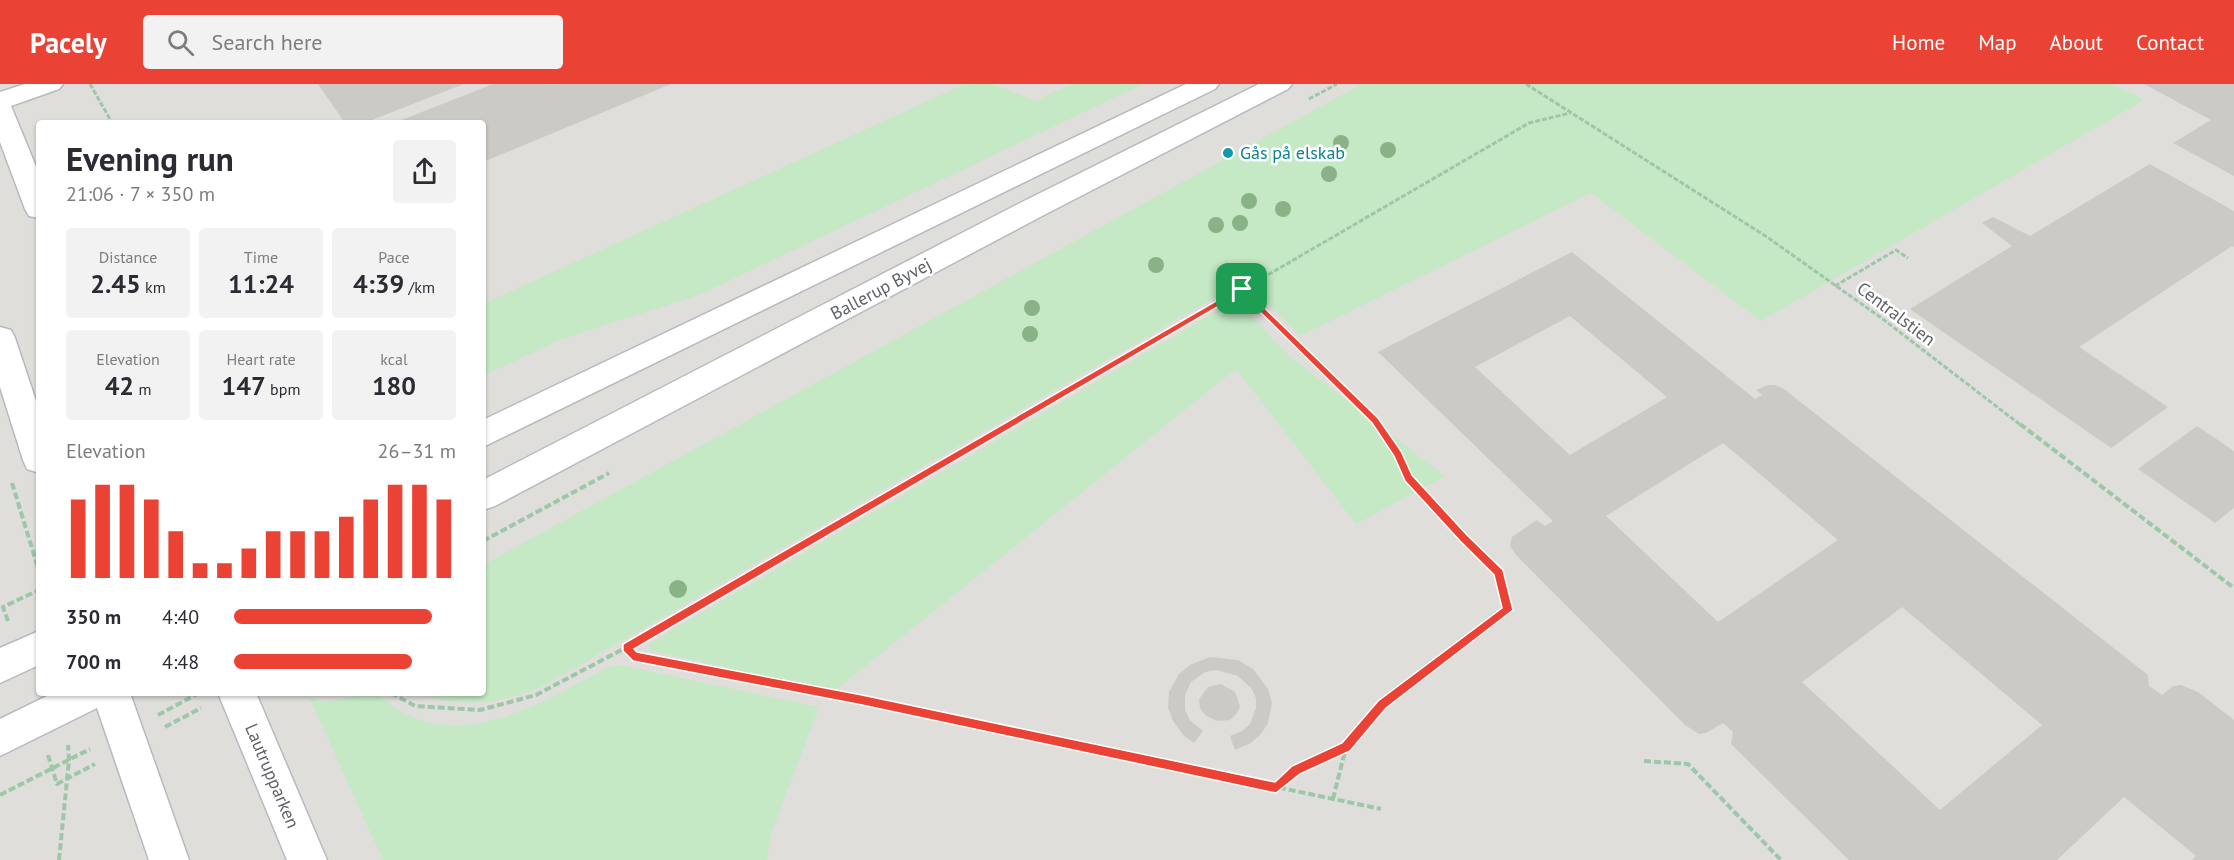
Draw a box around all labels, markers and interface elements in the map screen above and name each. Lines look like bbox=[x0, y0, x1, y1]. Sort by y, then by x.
search box bbox=[143, 15, 563, 69]
text: Pacely bbox=[30, 24, 107, 61]
icon: search bbox=[164, 26, 197, 59]
text: Search here bbox=[212, 28, 323, 56]
text: Home bbox=[1892, 29, 1945, 56]
text: Map bbox=[1978, 29, 2017, 56]
text: About bbox=[2050, 29, 2103, 56]
text: Contact bbox=[2136, 29, 2204, 56]
text: Evening run bbox=[66, 137, 234, 180]
button: share bbox=[393, 140, 456, 203]
place label: Gås på elskab bbox=[1240, 141, 1345, 164]
marker: Gås på elskab bbox=[1221, 146, 1235, 160]
text: 21:06 · 7 × 350 m bbox=[66, 181, 215, 207]
text: Distance bbox=[99, 247, 157, 267]
text: Time bbox=[244, 247, 278, 267]
text: Pace bbox=[378, 247, 410, 267]
street label: Ballerup Byvej bbox=[826, 252, 935, 325]
pin bbox=[1216, 263, 1267, 314]
text: 2.45 bbox=[90, 267, 141, 300]
text: 11:24 bbox=[228, 267, 294, 300]
text: 4:39 bbox=[353, 267, 404, 300]
icon: arrive bbox=[1225, 272, 1258, 305]
text: km bbox=[141, 277, 166, 297]
text: /km bbox=[404, 277, 435, 297]
street label: Centralstien bbox=[1852, 277, 1940, 351]
text: Elevation bbox=[96, 349, 160, 369]
text: Heart rate bbox=[226, 349, 296, 369]
text: kcal bbox=[380, 349, 408, 369]
text: 42 bbox=[105, 369, 134, 402]
text: 147 bbox=[222, 369, 266, 402]
text: 180 bbox=[372, 369, 416, 402]
text: m bbox=[134, 379, 151, 399]
text: bpm bbox=[266, 379, 300, 399]
text: Elevation bbox=[66, 438, 146, 464]
text: 26–31 m bbox=[378, 438, 456, 464]
text: 350 m bbox=[66, 604, 121, 630]
text: 4:40 bbox=[162, 604, 199, 630]
text: 700 m bbox=[66, 649, 121, 675]
text: 4:48 bbox=[162, 649, 199, 675]
street label: Lautrupparken bbox=[240, 720, 305, 832]

